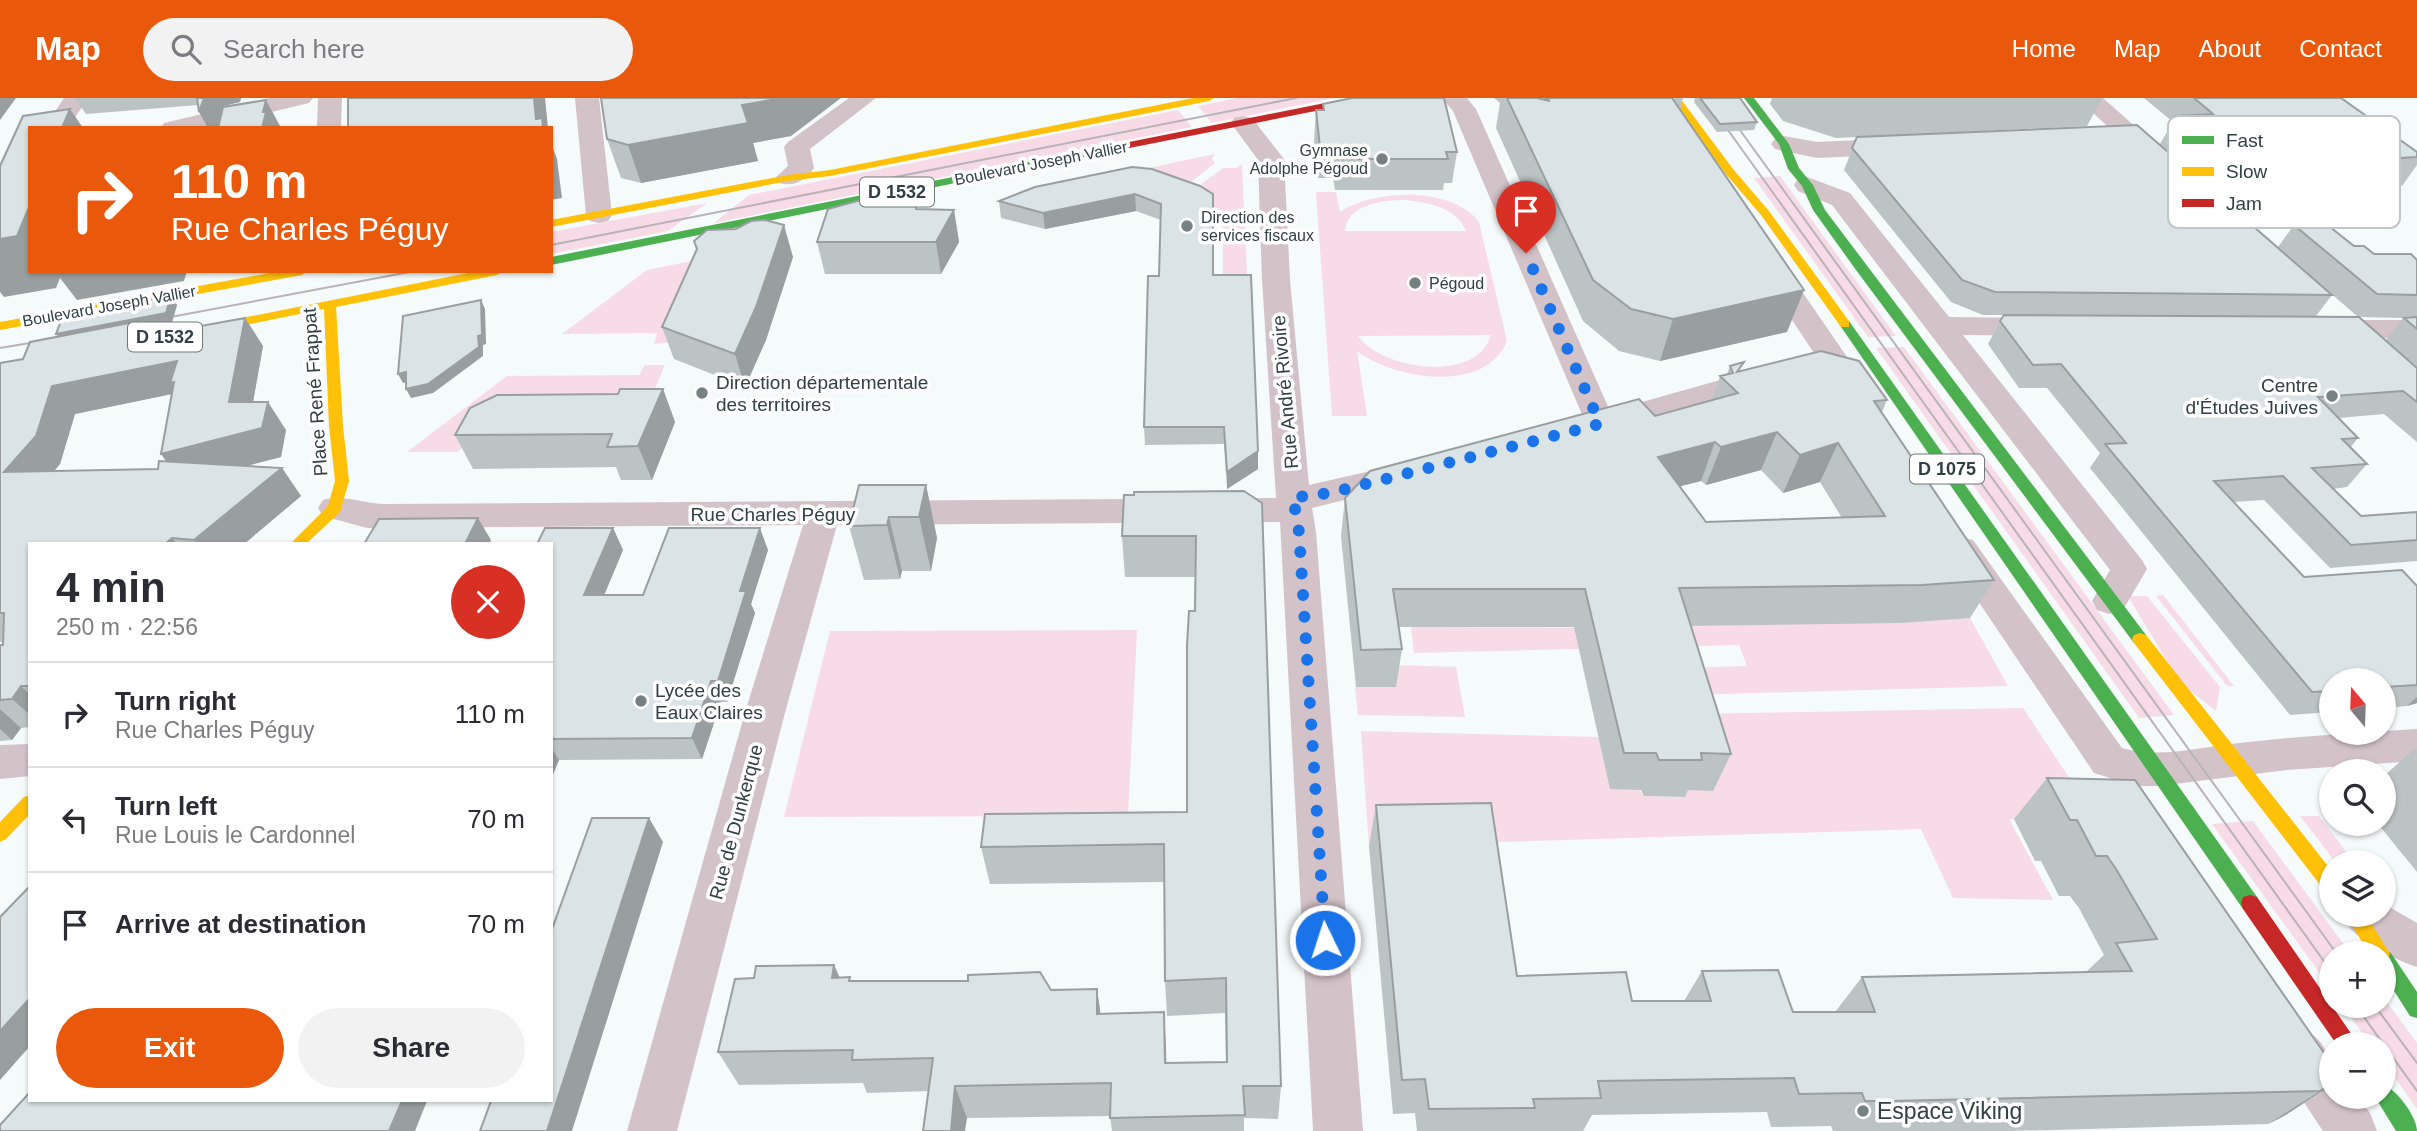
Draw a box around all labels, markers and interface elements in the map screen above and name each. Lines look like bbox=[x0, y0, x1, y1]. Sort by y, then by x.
search box bbox=[143, 18, 633, 81]
text: Map bbox=[35, 30, 101, 67]
icon: search bbox=[167, 30, 205, 68]
text: Search here bbox=[223, 34, 365, 64]
text: Home bbox=[2012, 35, 2076, 62]
text: Map bbox=[2114, 35, 2161, 62]
text: About bbox=[2199, 35, 2261, 62]
text: Contact bbox=[2299, 35, 2382, 62]
legend bbox=[2168, 116, 2400, 228]
text: Fast bbox=[2226, 130, 2264, 151]
street label: Boulevard Joseph Vallier bbox=[953, 138, 1130, 188]
place label: Gymnase Adolphe Pégoud bbox=[1250, 142, 1368, 177]
marker: Gymnase Adolphe Pégoud bbox=[1374, 151, 1390, 167]
icon: right bbox=[56, 154, 147, 245]
text: 110 m bbox=[171, 154, 307, 208]
text: Slow bbox=[2226, 161, 2267, 182]
road number: D 1532 bbox=[860, 178, 934, 206]
pin bbox=[1496, 181, 1556, 253]
icon: arrive bbox=[1507, 192, 1545, 230]
text: Jam bbox=[2226, 193, 2262, 214]
place label: Direction des services fiscaux bbox=[1201, 209, 1314, 244]
text: Rue Charles Péguy bbox=[171, 211, 448, 247]
marker: Direction des services fiscaux bbox=[1179, 218, 1195, 234]
marker: Pégoud bbox=[1407, 275, 1423, 291]
place label: Pégoud bbox=[1429, 275, 1484, 292]
street label: Boulevard Joseph Vallier bbox=[21, 282, 198, 330]
street label: Place René Frappat bbox=[299, 306, 331, 477]
street label: Rue André Rivoire bbox=[1268, 314, 1302, 470]
road number: D 1532 bbox=[128, 323, 202, 352]
place label: Direction départementale des territoires bbox=[716, 372, 928, 415]
place label: Centre d'Études Juives bbox=[2186, 375, 2318, 418]
marker: Direction départementale des territoires bbox=[694, 385, 710, 401]
marker: Centre d'Études Juives bbox=[2324, 388, 2340, 404]
road number: D 1075 bbox=[1910, 454, 1984, 484]
street label: Rue Charles Péguy bbox=[691, 504, 856, 525]
text: 4 min bbox=[56, 564, 166, 611]
button: close bbox=[451, 565, 525, 639]
text: 250 m · 22:56 bbox=[56, 614, 198, 640]
north arrow bbox=[2319, 668, 2396, 746]
map controls bbox=[2319, 668, 2396, 1109]
place label: Lycée des Eaux Claires bbox=[655, 680, 763, 723]
text: Turn right bbox=[115, 686, 236, 716]
marker: Lycée des Eaux Claires bbox=[633, 693, 649, 709]
icon: right bbox=[56, 696, 94, 734]
text: 110 m bbox=[455, 699, 525, 729]
text: Rue Charles Péguy bbox=[115, 717, 314, 743]
street label: Rue de Dunkerque bbox=[705, 742, 767, 902]
button: search bbox=[2319, 759, 2396, 836]
text: Turn left bbox=[115, 791, 217, 821]
icon: left bbox=[56, 801, 94, 839]
text: 70 m bbox=[467, 804, 525, 834]
text: Rue Louis le Cardonnel bbox=[115, 822, 355, 848]
button: layers bbox=[2319, 850, 2396, 927]
position arrow bbox=[1288, 903, 1362, 977]
icon: arrive bbox=[56, 906, 94, 944]
text: Arrive at destination bbox=[115, 909, 366, 939]
text: 70 m bbox=[467, 909, 525, 939]
button: + bbox=[2319, 941, 2396, 1018]
button: Exit bbox=[56, 1008, 284, 1088]
button: Share bbox=[298, 1008, 525, 1088]
button: − bbox=[2319, 1032, 2396, 1109]
place label: Espace Viking bbox=[1877, 1098, 2022, 1124]
marker: Espace Viking bbox=[1855, 1103, 1871, 1119]

